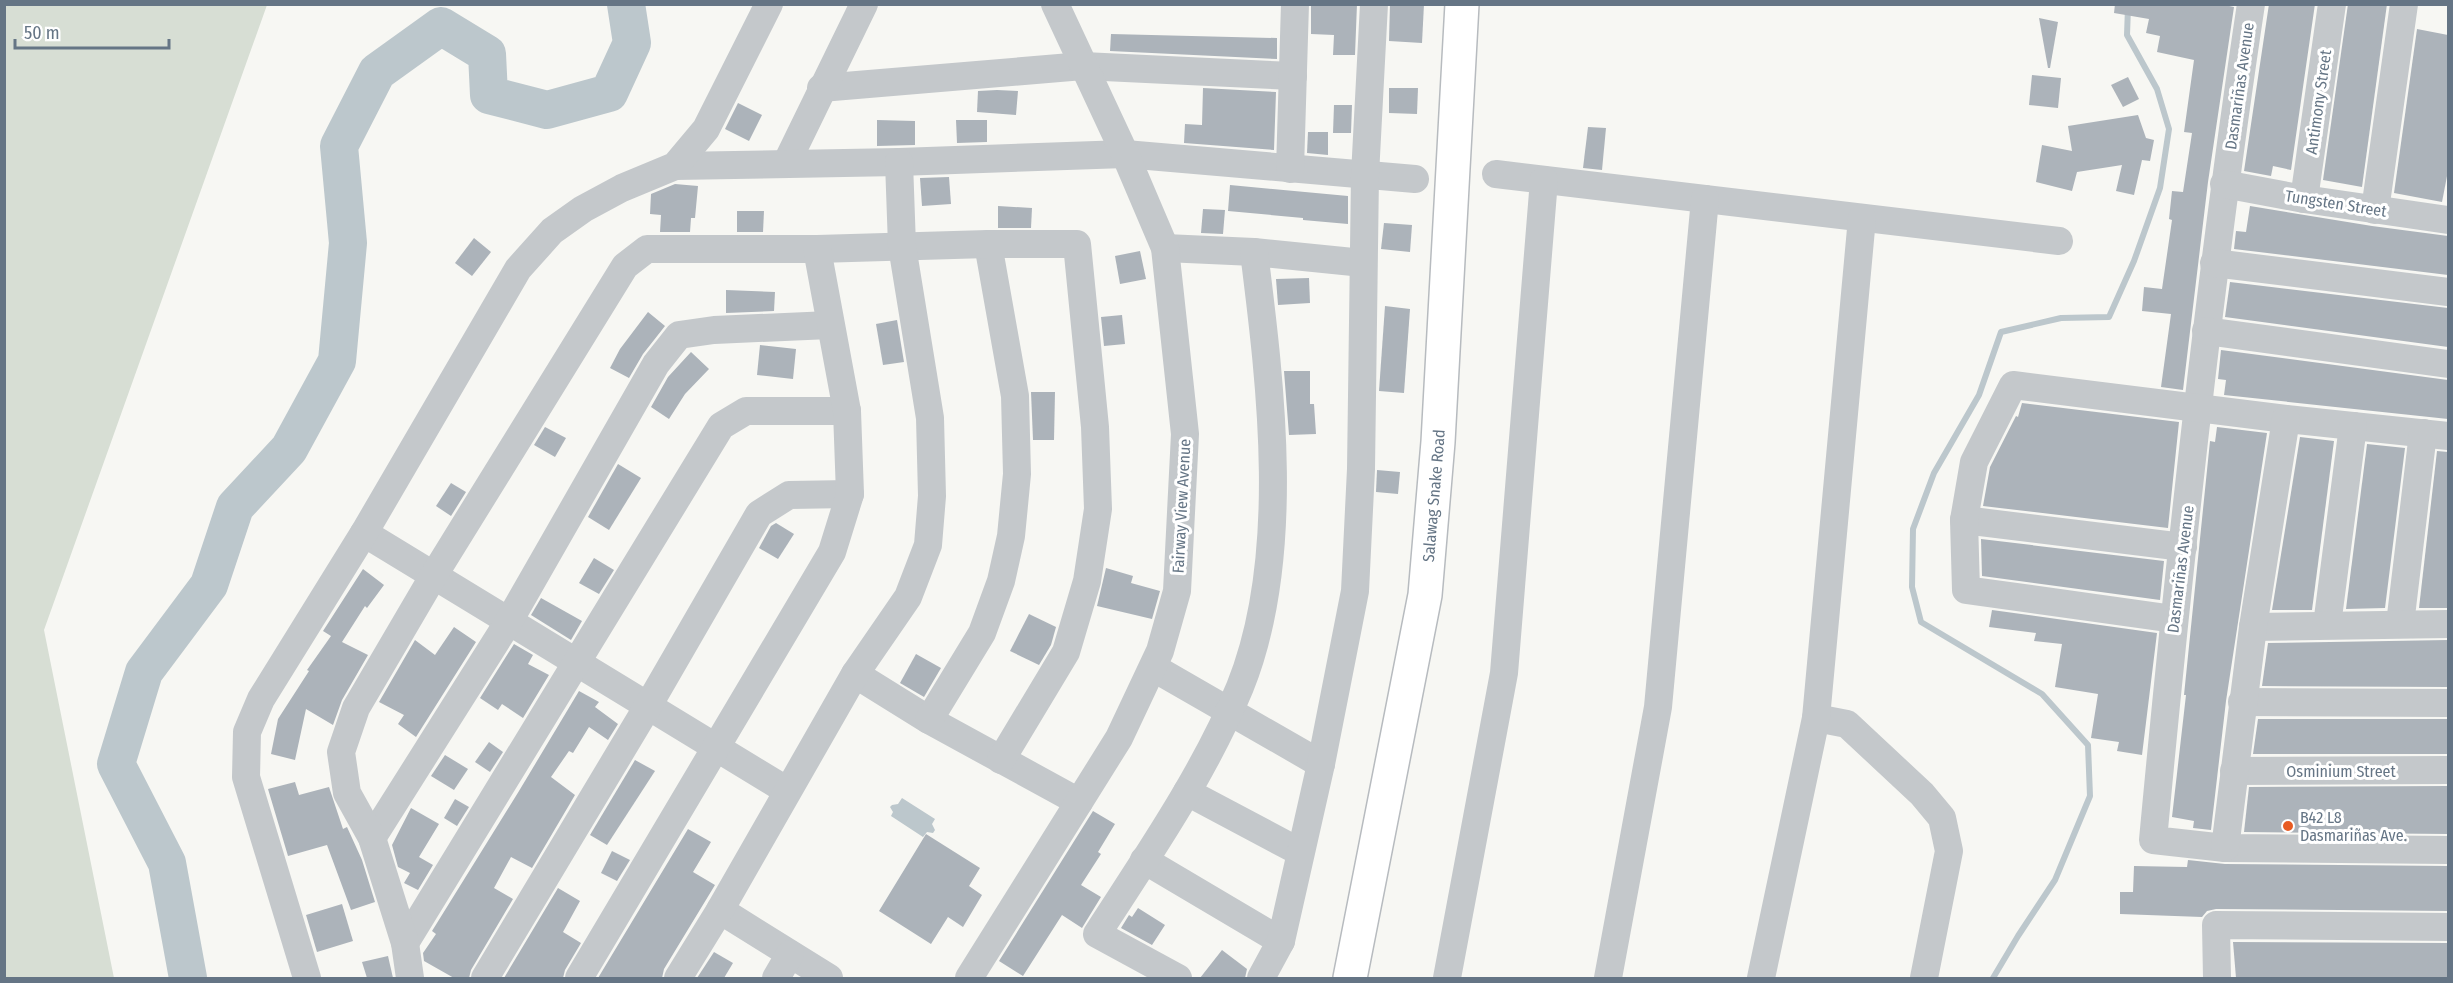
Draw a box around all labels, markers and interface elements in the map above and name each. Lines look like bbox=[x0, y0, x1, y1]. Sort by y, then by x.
scale bar bbox=[15, 12, 170, 50]
street label: Dasmariñas Avenue bbox=[2221, 21, 2258, 151]
text: 50 m bbox=[24, 22, 60, 44]
street label: Antimony Street bbox=[2302, 48, 2335, 156]
street label: Tungsten Street bbox=[2284, 186, 2389, 221]
street label: Salawag Snake Road bbox=[1419, 429, 1449, 563]
street label: Fairway View Avenue bbox=[1168, 438, 1195, 574]
street label: Dasmariñas Avenue bbox=[2163, 504, 2198, 634]
street label: Osminium Street bbox=[2286, 762, 2396, 781]
place label: B42 L8 Dasmariñas Ave. bbox=[2300, 808, 2407, 845]
marker: B42 L8 Dasmariñas Ave. bbox=[2281, 819, 2295, 833]

